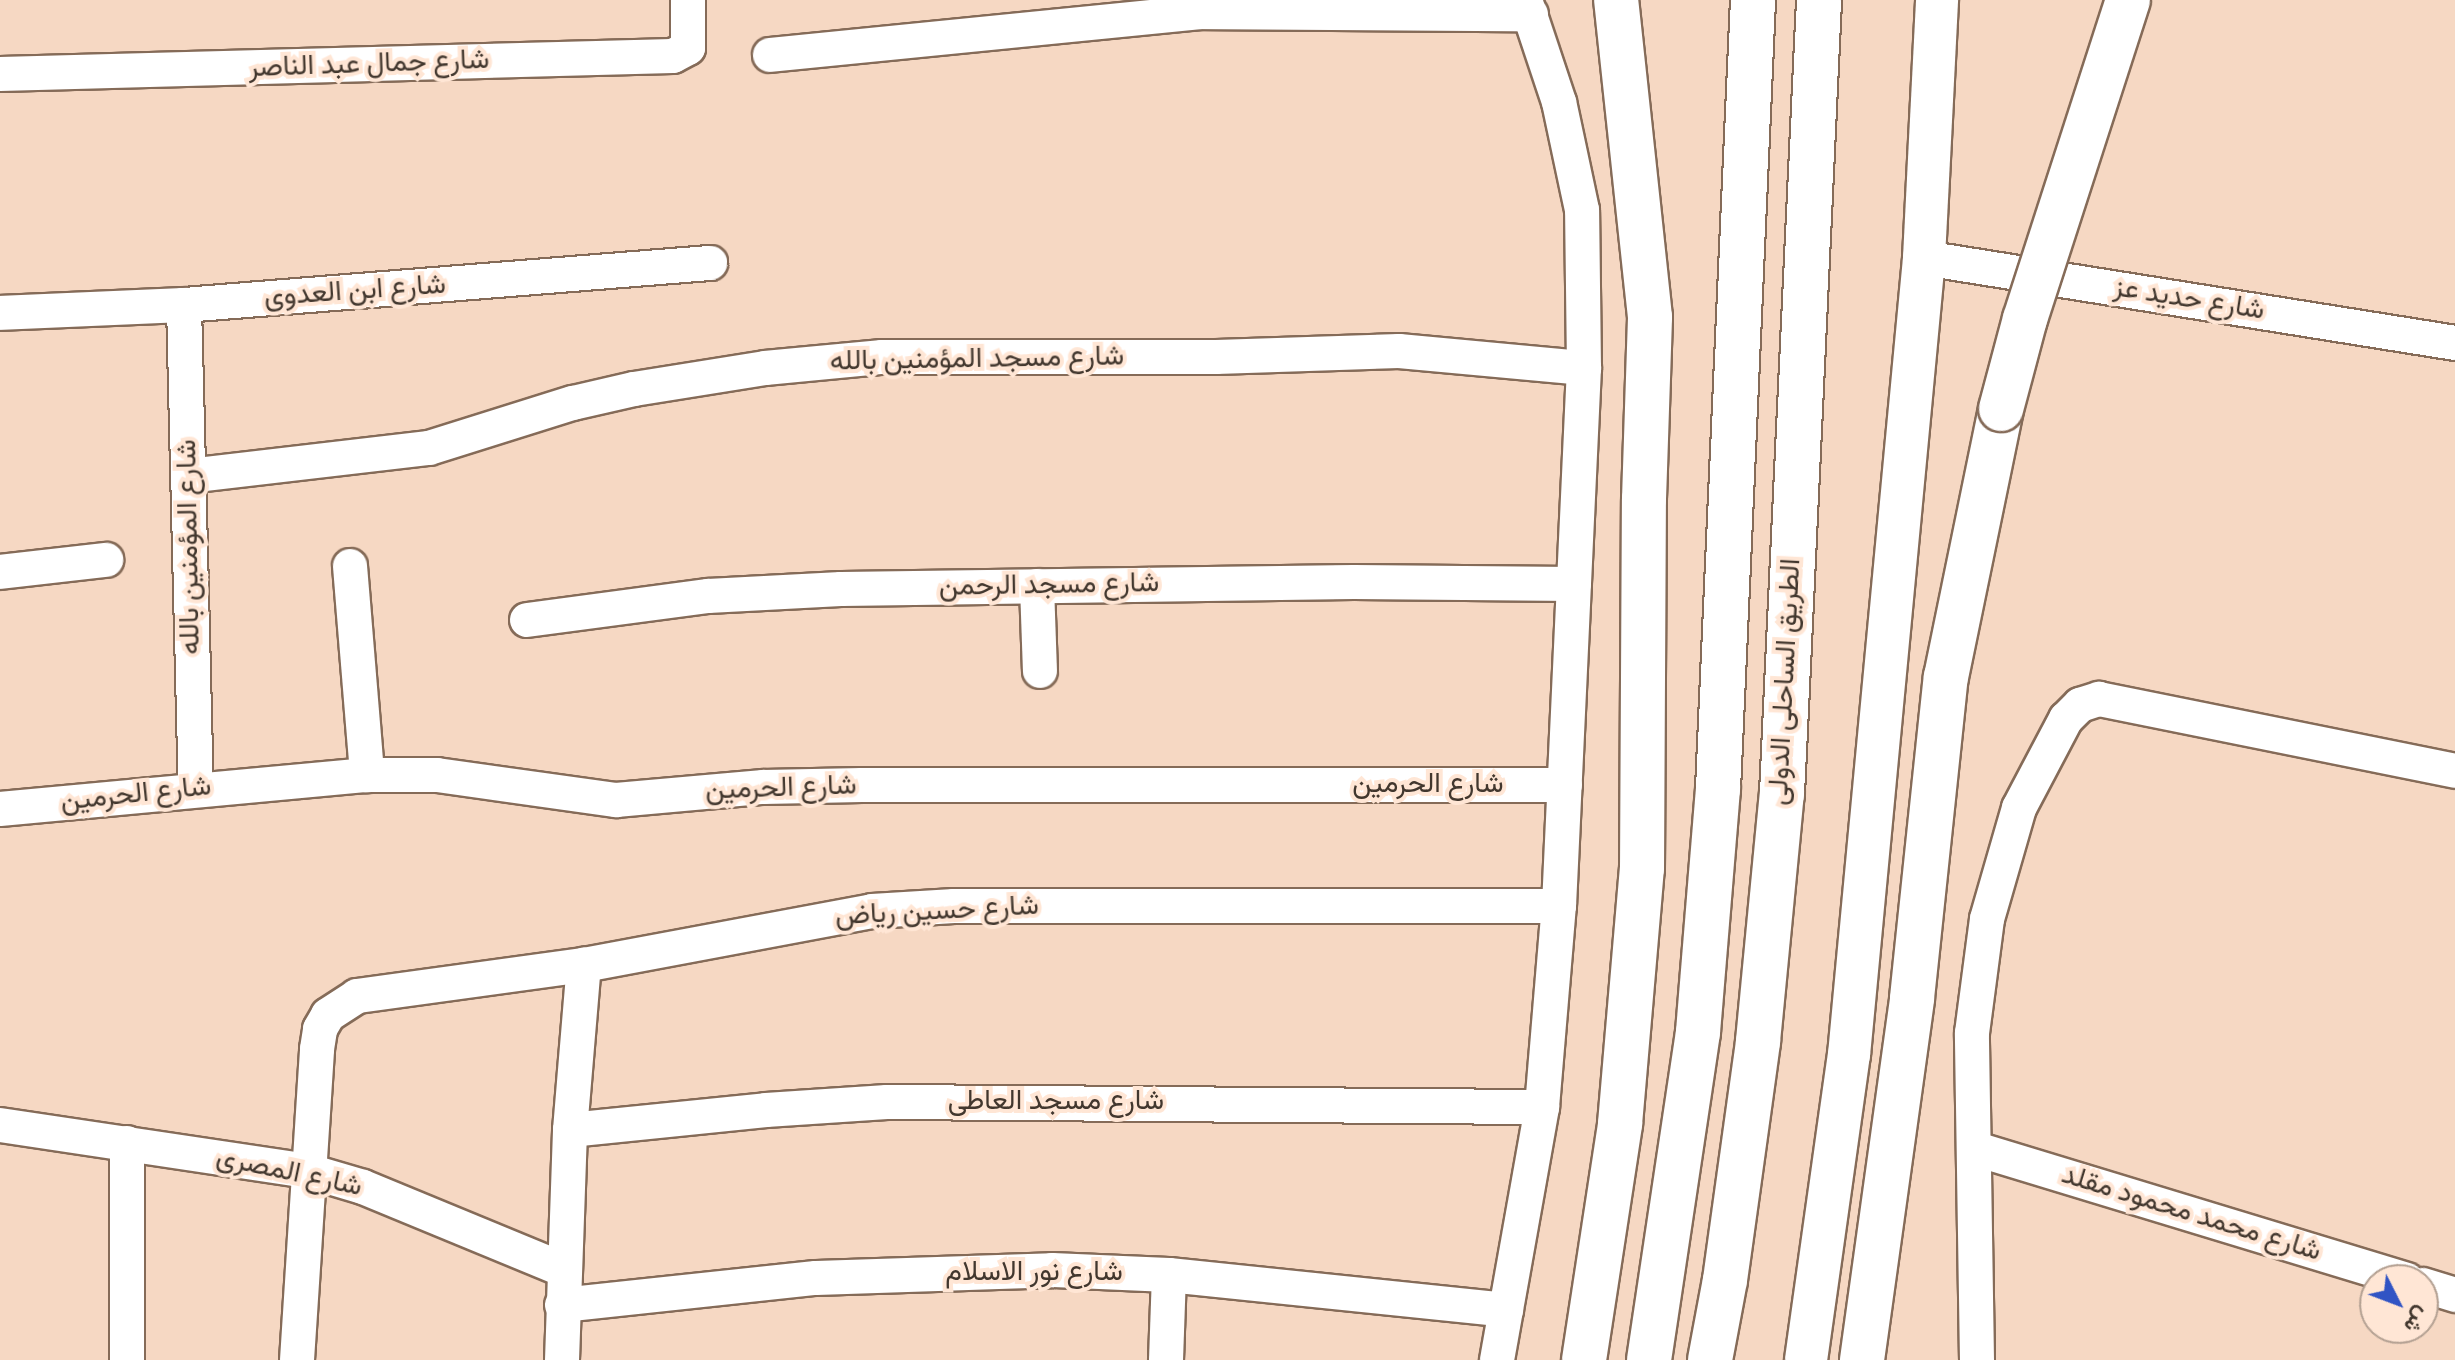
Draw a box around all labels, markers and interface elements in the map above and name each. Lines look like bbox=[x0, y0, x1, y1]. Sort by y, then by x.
street label: شارع جمال عبد الناصر bbox=[248, 44, 490, 86]
street label: شارع ابن العدوى bbox=[263, 269, 447, 315]
street label: شارع حديد عز bbox=[2111, 272, 2267, 328]
street label: شارع مسجد المؤمنين بالله bbox=[830, 341, 1124, 379]
street label: شارع المؤمنين بالله bbox=[171, 439, 209, 655]
street label: الطريق الساحلى الدولى bbox=[1763, 558, 1809, 806]
street label: شارع مسجد الرحمن bbox=[939, 567, 1159, 605]
street label: شارع الحرمين bbox=[1352, 768, 1504, 802]
street label: شارع الحرمين bbox=[59, 770, 213, 820]
street label: شارع الحرمين bbox=[705, 770, 857, 808]
street label: شارع حسين رياض bbox=[834, 890, 1040, 934]
street label: شارع مسجد العاطى bbox=[948, 1085, 1164, 1119]
street label: شارع المصرى bbox=[213, 1141, 365, 1205]
street label: شارع محمد محمود مقلد bbox=[2057, 1159, 2325, 1269]
street label: شارع نور الاسلام bbox=[945, 1256, 1123, 1290]
north arrow bbox=[2359, 1264, 2439, 1344]
text: ش bbox=[2397, 1300, 2435, 1338]

